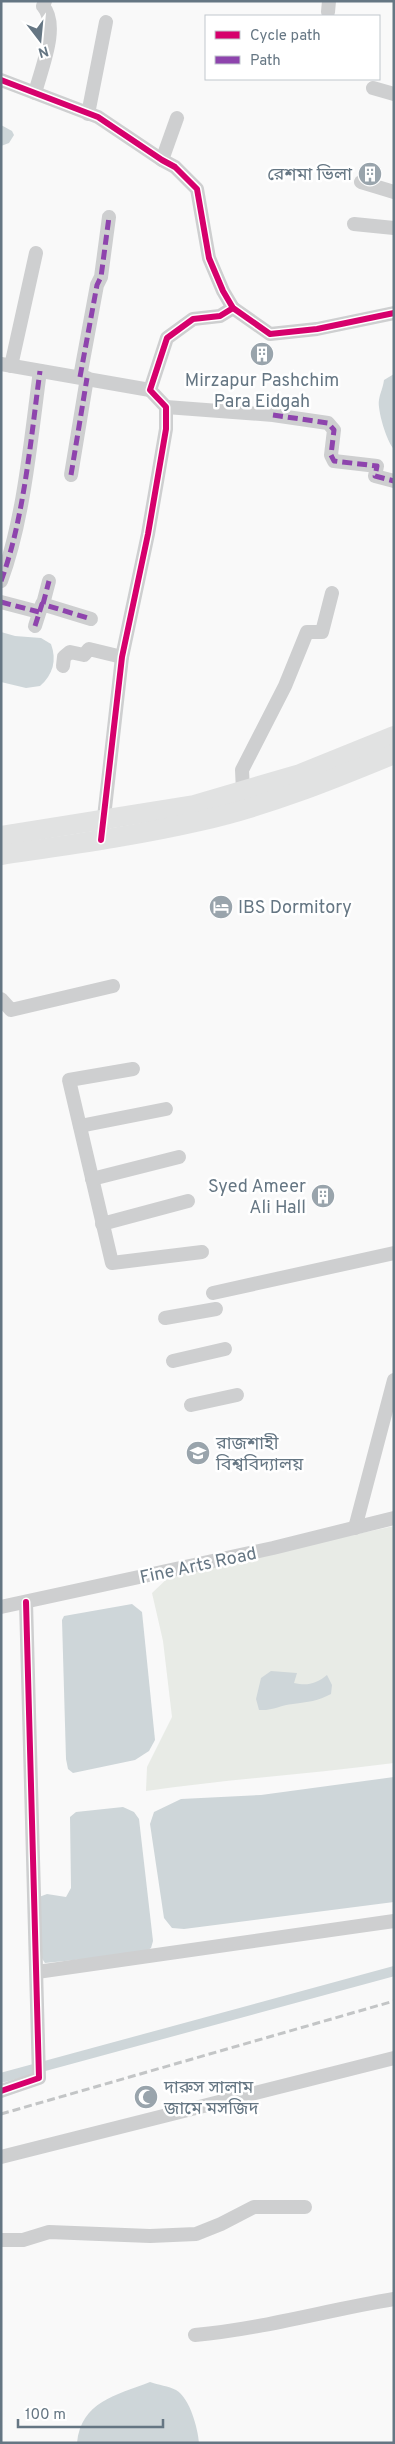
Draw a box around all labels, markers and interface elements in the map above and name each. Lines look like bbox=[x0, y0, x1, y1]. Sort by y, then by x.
north arrow bbox=[15, 15, 65, 65]
legend bbox=[205, 15, 380, 80]
text: Cycle path bbox=[250, 27, 321, 46]
text: N bbox=[36, 41, 50, 61]
text: Path bbox=[250, 52, 281, 71]
building icon: রেশমা ভিলা bbox=[357, 161, 383, 187]
place label: রেশমা ভিলা bbox=[267, 164, 352, 187]
building icon: Mirzapur Pashchim Para Eidgah bbox=[249, 341, 275, 367]
place label: Mirzapur Pashchim Para Eidgah bbox=[185, 370, 339, 414]
hotel icon: IBS Dormitory bbox=[208, 894, 234, 920]
place label: IBS Dormitory bbox=[238, 897, 352, 920]
place label: Syed Ameer Ali Hall bbox=[208, 1176, 306, 1220]
building icon: Syed Ameer Ali Hall bbox=[310, 1183, 336, 1209]
place label: রাজশাহী বিশ্ববিদ্যালয় bbox=[215, 1433, 304, 1477]
school or university icon: রাজশাহী বিশ্ববিদ্যালয় bbox=[185, 1440, 211, 1466]
street label: Fine Arts Road bbox=[138, 1543, 259, 1590]
place label: দারুস সালাম জামে মসজিদ bbox=[163, 2077, 260, 2121]
mosque icon: দারুস সালাম জামে মসজিদ bbox=[133, 2084, 159, 2110]
scale bar bbox=[18, 2396, 162, 2428]
text: 100 m bbox=[25, 2406, 66, 2425]

